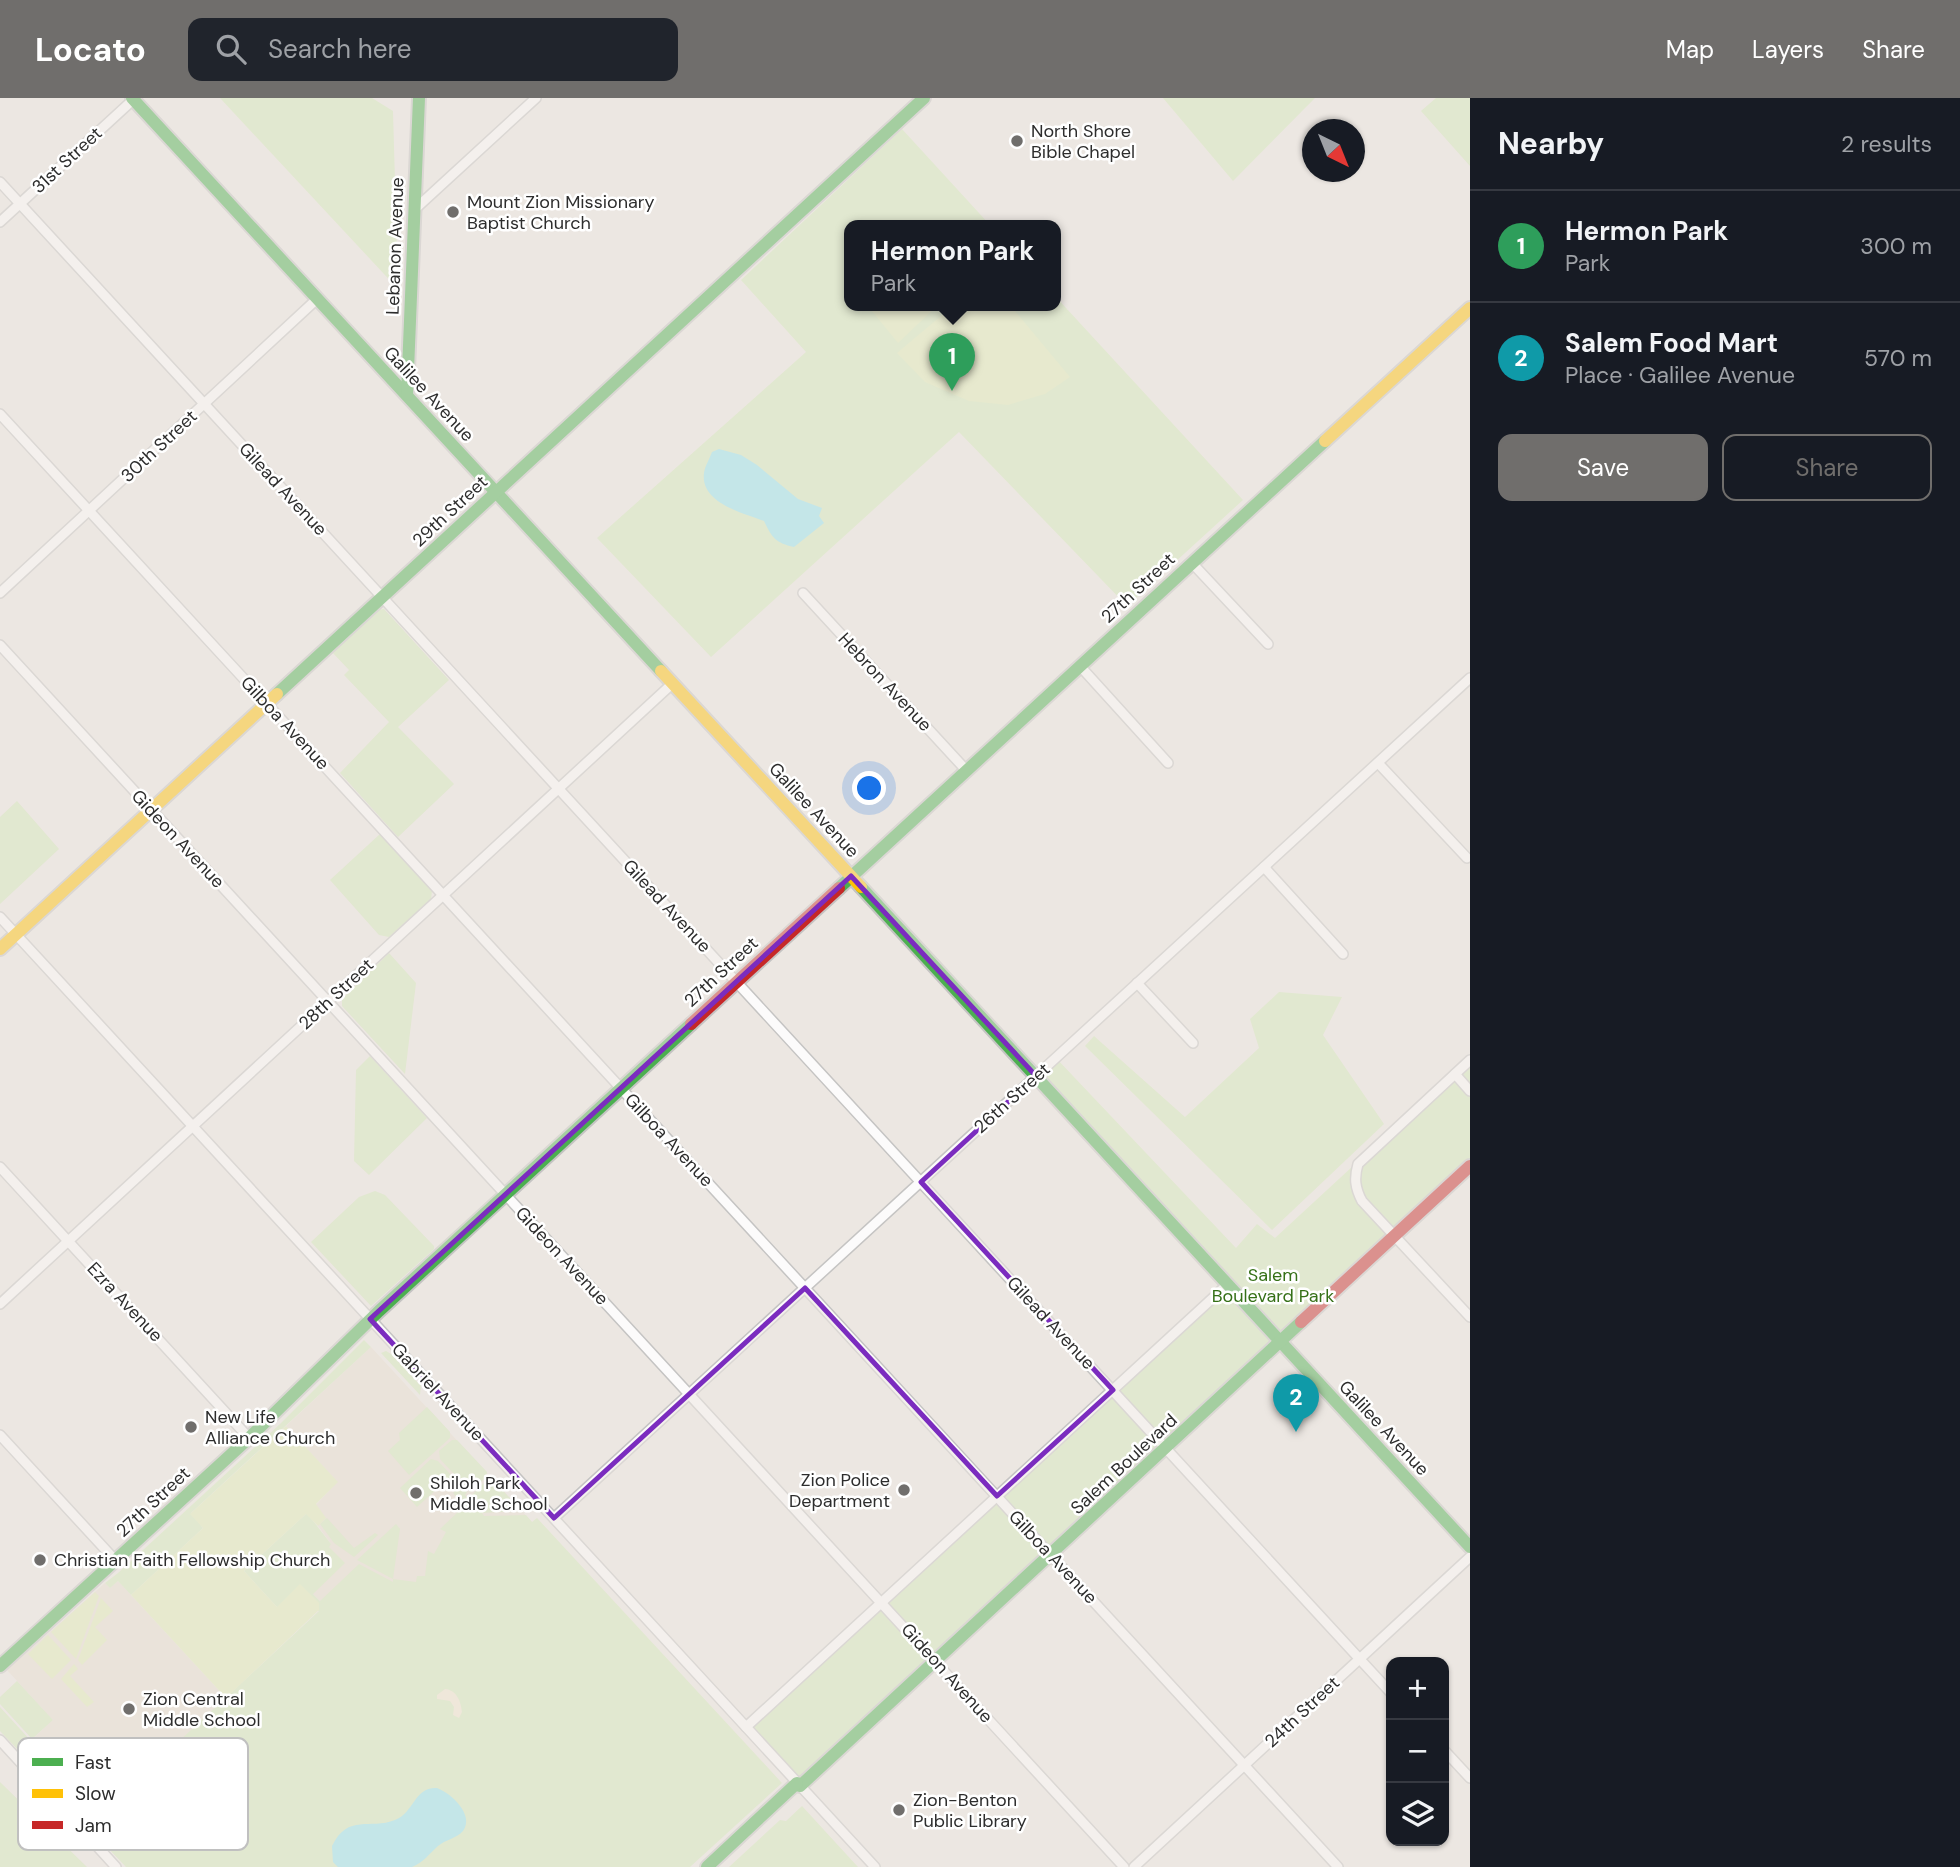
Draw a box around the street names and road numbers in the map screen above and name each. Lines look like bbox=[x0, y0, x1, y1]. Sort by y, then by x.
street label: 31st Street bbox=[27, 121, 107, 199]
street label: Lebanon Avenue bbox=[381, 177, 409, 315]
street label: Galilee Avenue bbox=[379, 341, 479, 447]
street label: 30th Street bbox=[116, 404, 202, 488]
street label: Gilead Avenue bbox=[234, 437, 332, 541]
street label: 29th Street bbox=[407, 470, 493, 552]
street label: 27th Street bbox=[1096, 548, 1180, 628]
street label: Hebron Avenue bbox=[833, 627, 937, 737]
street label: Gilboa Avenue bbox=[235, 671, 335, 775]
street label: Galilee Avenue bbox=[764, 757, 864, 863]
street label: Gideon Avenue bbox=[126, 785, 230, 893]
street label: Gilead Avenue bbox=[618, 854, 716, 958]
street label: 27th Street bbox=[679, 932, 763, 1012]
street label: 28th Street bbox=[293, 953, 379, 1035]
street label: 26th Street bbox=[969, 1057, 1055, 1139]
street label: Gilboa Avenue bbox=[619, 1088, 719, 1192]
street label: Gideon Avenue bbox=[510, 1202, 614, 1310]
street label: Ezra Avenue bbox=[82, 1257, 168, 1347]
street label: Gilead Avenue bbox=[1002, 1271, 1100, 1375]
street label: Gabriel Avenue bbox=[386, 1338, 490, 1446]
street label: Galilee Avenue bbox=[1334, 1375, 1434, 1481]
street label: Salem Boulevard bbox=[1066, 1408, 1182, 1520]
street label: 27th Street bbox=[111, 1462, 195, 1542]
street label: Gilboa Avenue bbox=[1003, 1505, 1103, 1609]
street label: Gideon Avenue bbox=[896, 1618, 998, 1728]
street label: 24th Street bbox=[1259, 1671, 1345, 1753]

